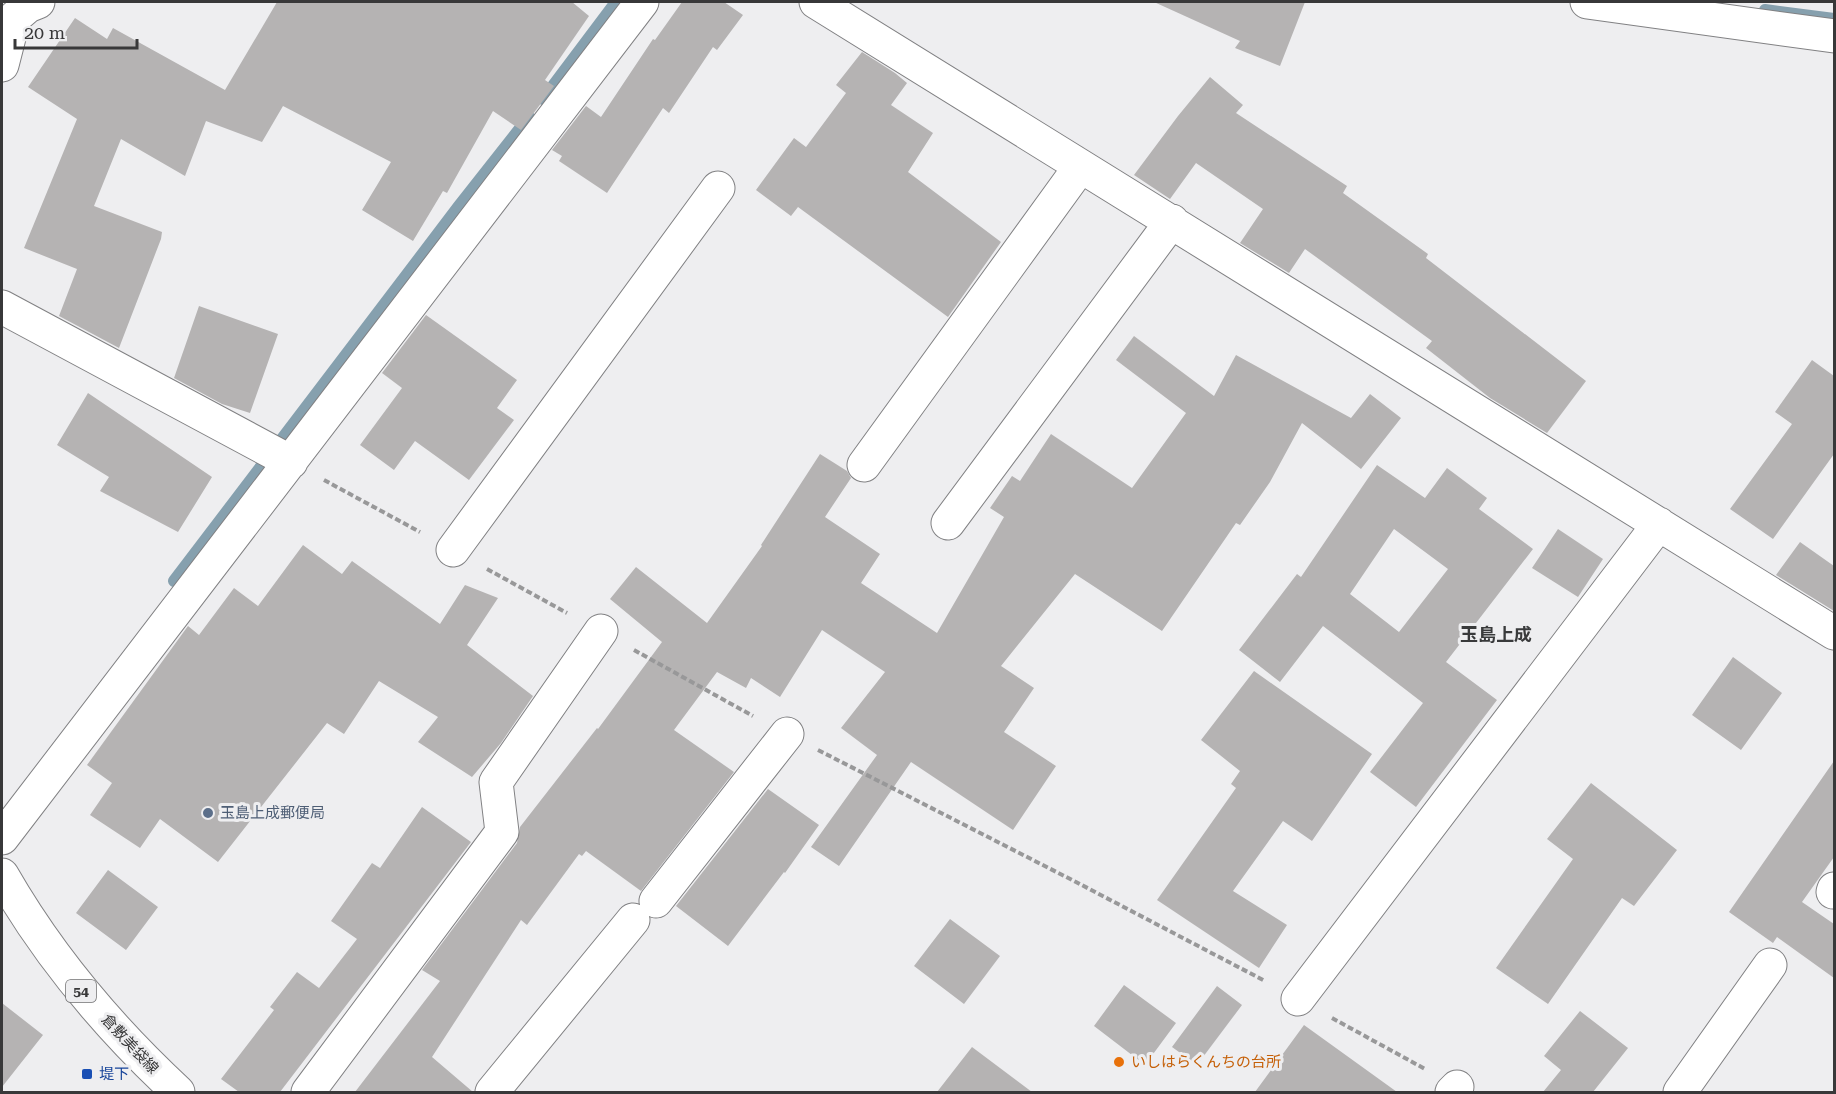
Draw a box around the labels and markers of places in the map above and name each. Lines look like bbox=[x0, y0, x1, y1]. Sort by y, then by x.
place label: 玉島上成郵便局 bbox=[220, 804, 325, 822]
marker: 玉島上成郵便局 bbox=[201, 806, 215, 820]
place label: いしはらくんちの台所 bbox=[1131, 1053, 1281, 1071]
marker: いしはらくんちの台所 bbox=[1112, 1055, 1126, 1069]
place label: 堤下 bbox=[99, 1065, 129, 1083]
marker: 堤下 bbox=[80, 1067, 94, 1081]

